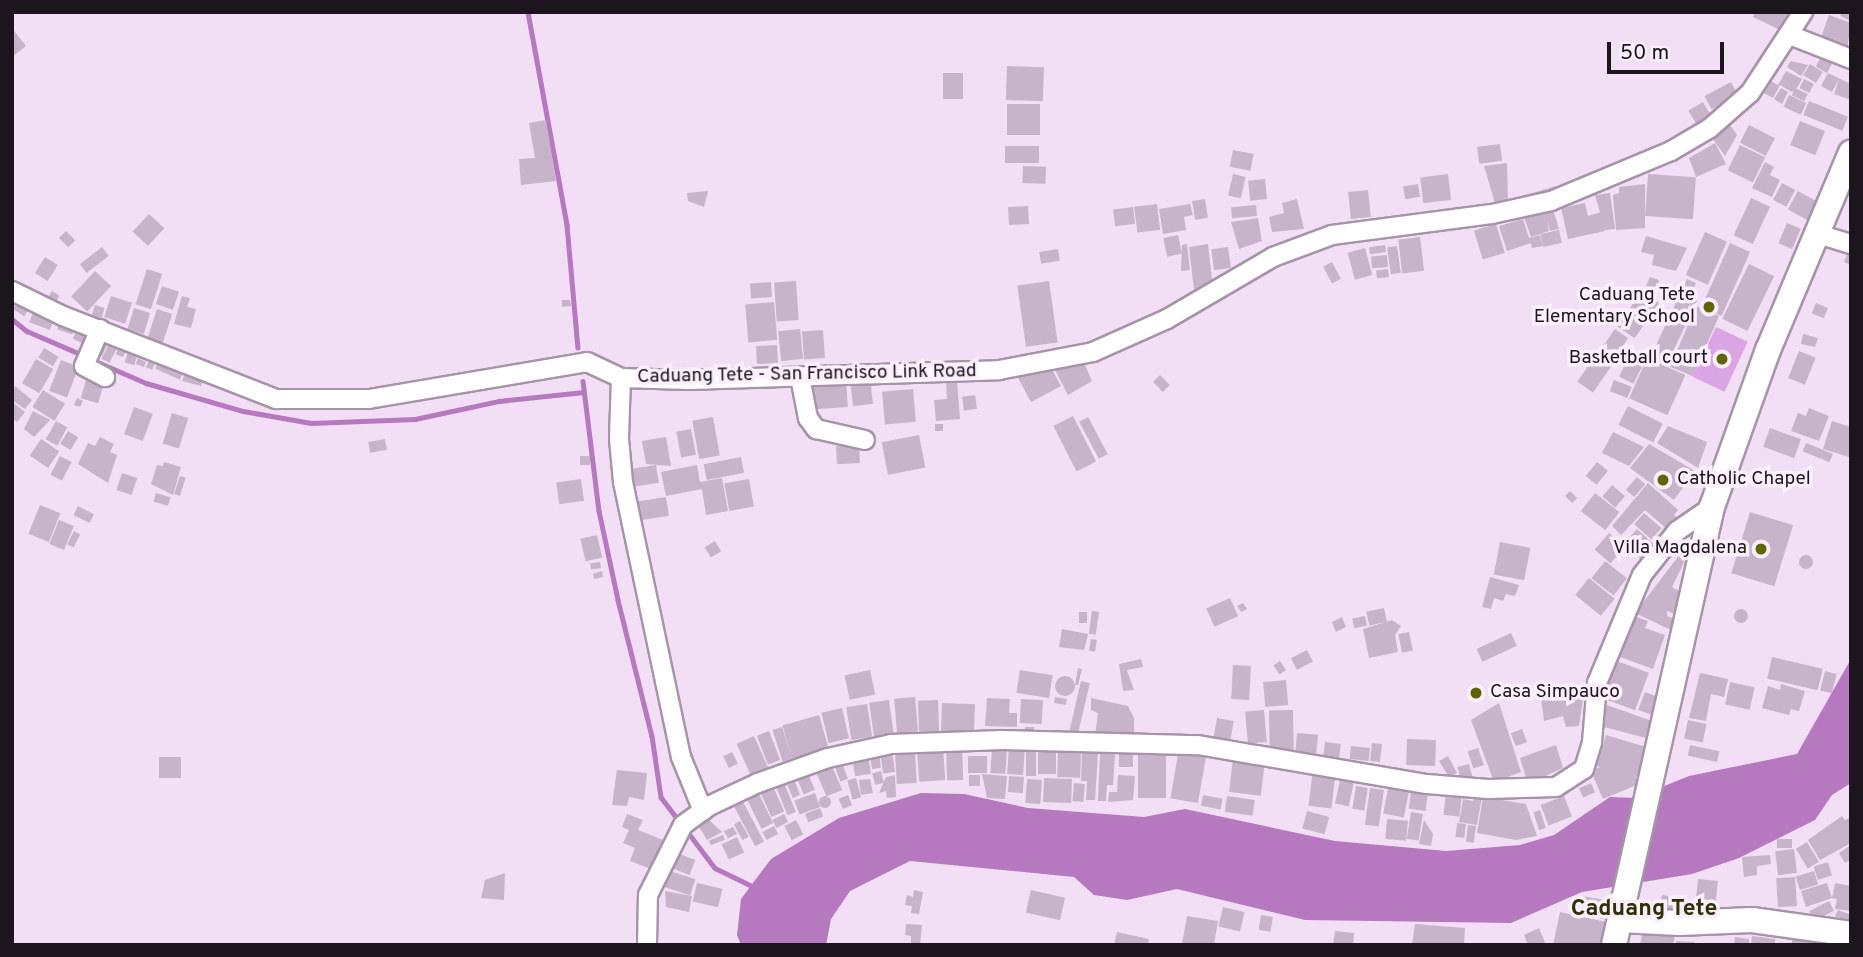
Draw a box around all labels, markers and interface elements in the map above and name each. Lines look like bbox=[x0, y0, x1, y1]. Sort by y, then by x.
scale bar bbox=[1611, 28, 1728, 72]
text: 50 m bbox=[1620, 40, 1669, 67]
place label: Caduang Tete Elementary School bbox=[1534, 285, 1695, 329]
marker: Caduang Tete Elementary School bbox=[1701, 299, 1717, 315]
place label: Basketball court bbox=[1569, 348, 1708, 370]
marker: Basketball court bbox=[1714, 351, 1730, 367]
street label: Caduang Tete - San Francisco Link Road bbox=[637, 361, 977, 389]
place label: Catholic Chapel bbox=[1677, 469, 1811, 491]
marker: Catholic Chapel bbox=[1655, 472, 1671, 488]
place label: Villa Magdalena bbox=[1613, 538, 1747, 560]
marker: Villa Magdalena bbox=[1753, 541, 1769, 557]
place label: Casa Simpauco bbox=[1490, 682, 1620, 704]
marker: Casa Simpauco bbox=[1468, 685, 1484, 701]
district label: Caduang Tete bbox=[1571, 896, 1717, 924]

